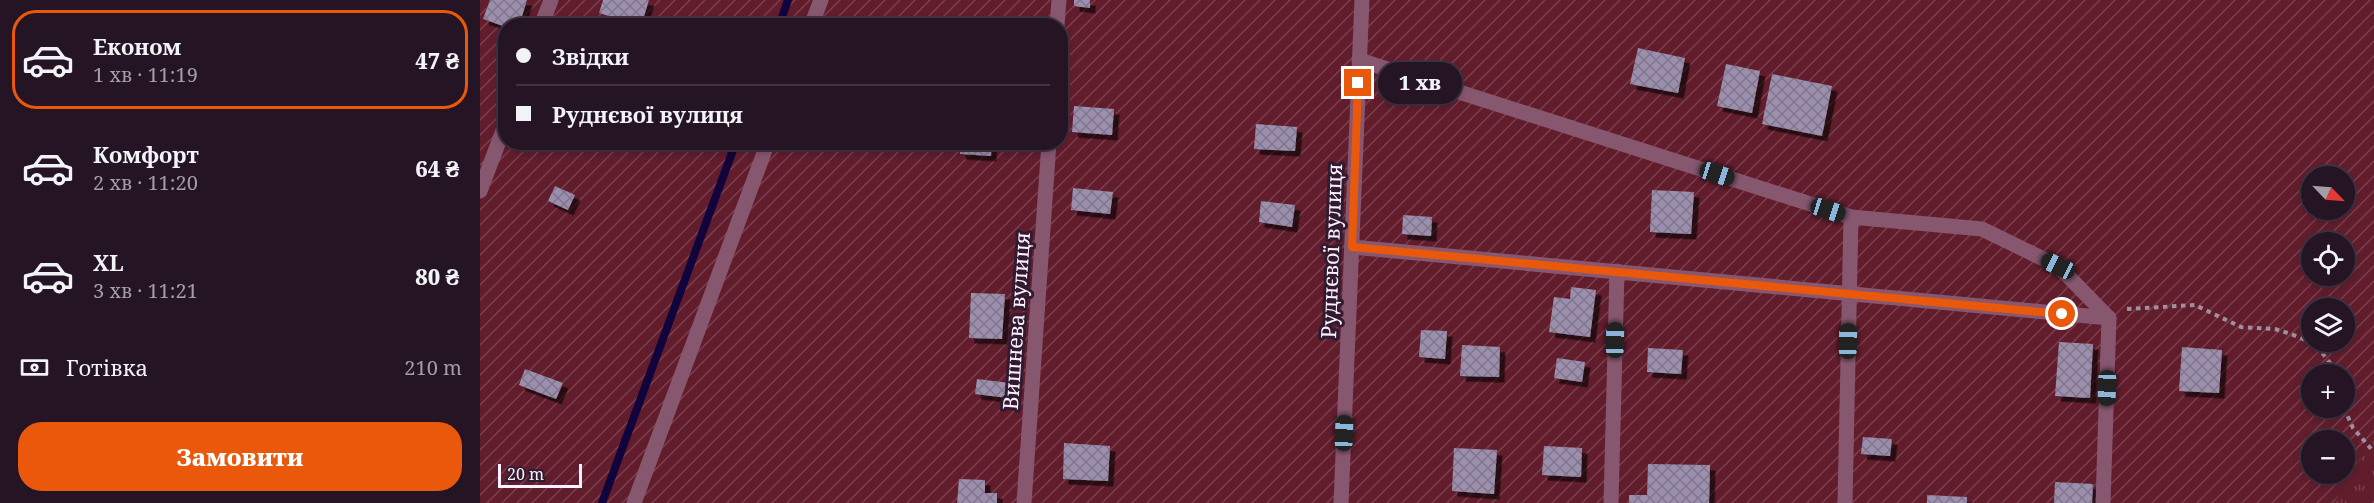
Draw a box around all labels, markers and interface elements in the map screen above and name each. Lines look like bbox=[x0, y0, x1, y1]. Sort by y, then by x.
text: Економ bbox=[93, 31, 181, 61]
icon: car bbox=[21, 33, 75, 87]
text: Звідки bbox=[552, 41, 629, 71]
text: 47 ₴ bbox=[415, 45, 459, 75]
text: 1 хв · 11:19 bbox=[93, 61, 198, 88]
callout: 1 хв bbox=[1379, 62, 1463, 104]
route end bbox=[1344, 69, 1371, 96]
text: 1 хв bbox=[1399, 69, 1441, 96]
text: Руднєвої вулиця bbox=[552, 99, 743, 129]
text: Комфорт bbox=[93, 139, 199, 169]
icon: car bbox=[21, 141, 75, 195]
text: 64 ₴ bbox=[415, 153, 459, 183]
car bbox=[1697, 160, 1737, 188]
street label: Руднєвої вулиця bbox=[1314, 163, 1348, 339]
north arrow bbox=[2301, 166, 2355, 220]
map controls bbox=[2301, 166, 2355, 484]
text: 2 хв · 11:20 bbox=[93, 169, 198, 196]
car bbox=[1808, 196, 1848, 224]
street label: Вишнева вулиця bbox=[996, 231, 1036, 411]
button: locate bbox=[2301, 232, 2355, 286]
text: XL bbox=[93, 247, 124, 277]
icon: car bbox=[21, 249, 75, 303]
car bbox=[2038, 250, 2078, 282]
text: 80 ₴ bbox=[415, 261, 459, 291]
text: 3 хв · 11:21 bbox=[93, 277, 198, 304]
button: layers bbox=[2301, 298, 2355, 352]
route start bbox=[2048, 300, 2075, 327]
car bbox=[1606, 322, 1624, 358]
car bbox=[1839, 323, 1857, 359]
icon: cash bbox=[18, 351, 51, 384]
text: Готівка bbox=[66, 352, 148, 382]
text: 210 m bbox=[404, 354, 462, 381]
button: + bbox=[2301, 364, 2355, 418]
car bbox=[2097, 370, 2117, 406]
car bbox=[1334, 415, 1354, 451]
button: Замовити bbox=[18, 422, 462, 491]
button: − bbox=[2301, 430, 2355, 484]
scale bar bbox=[498, 461, 582, 488]
text: 20 m bbox=[507, 463, 544, 485]

